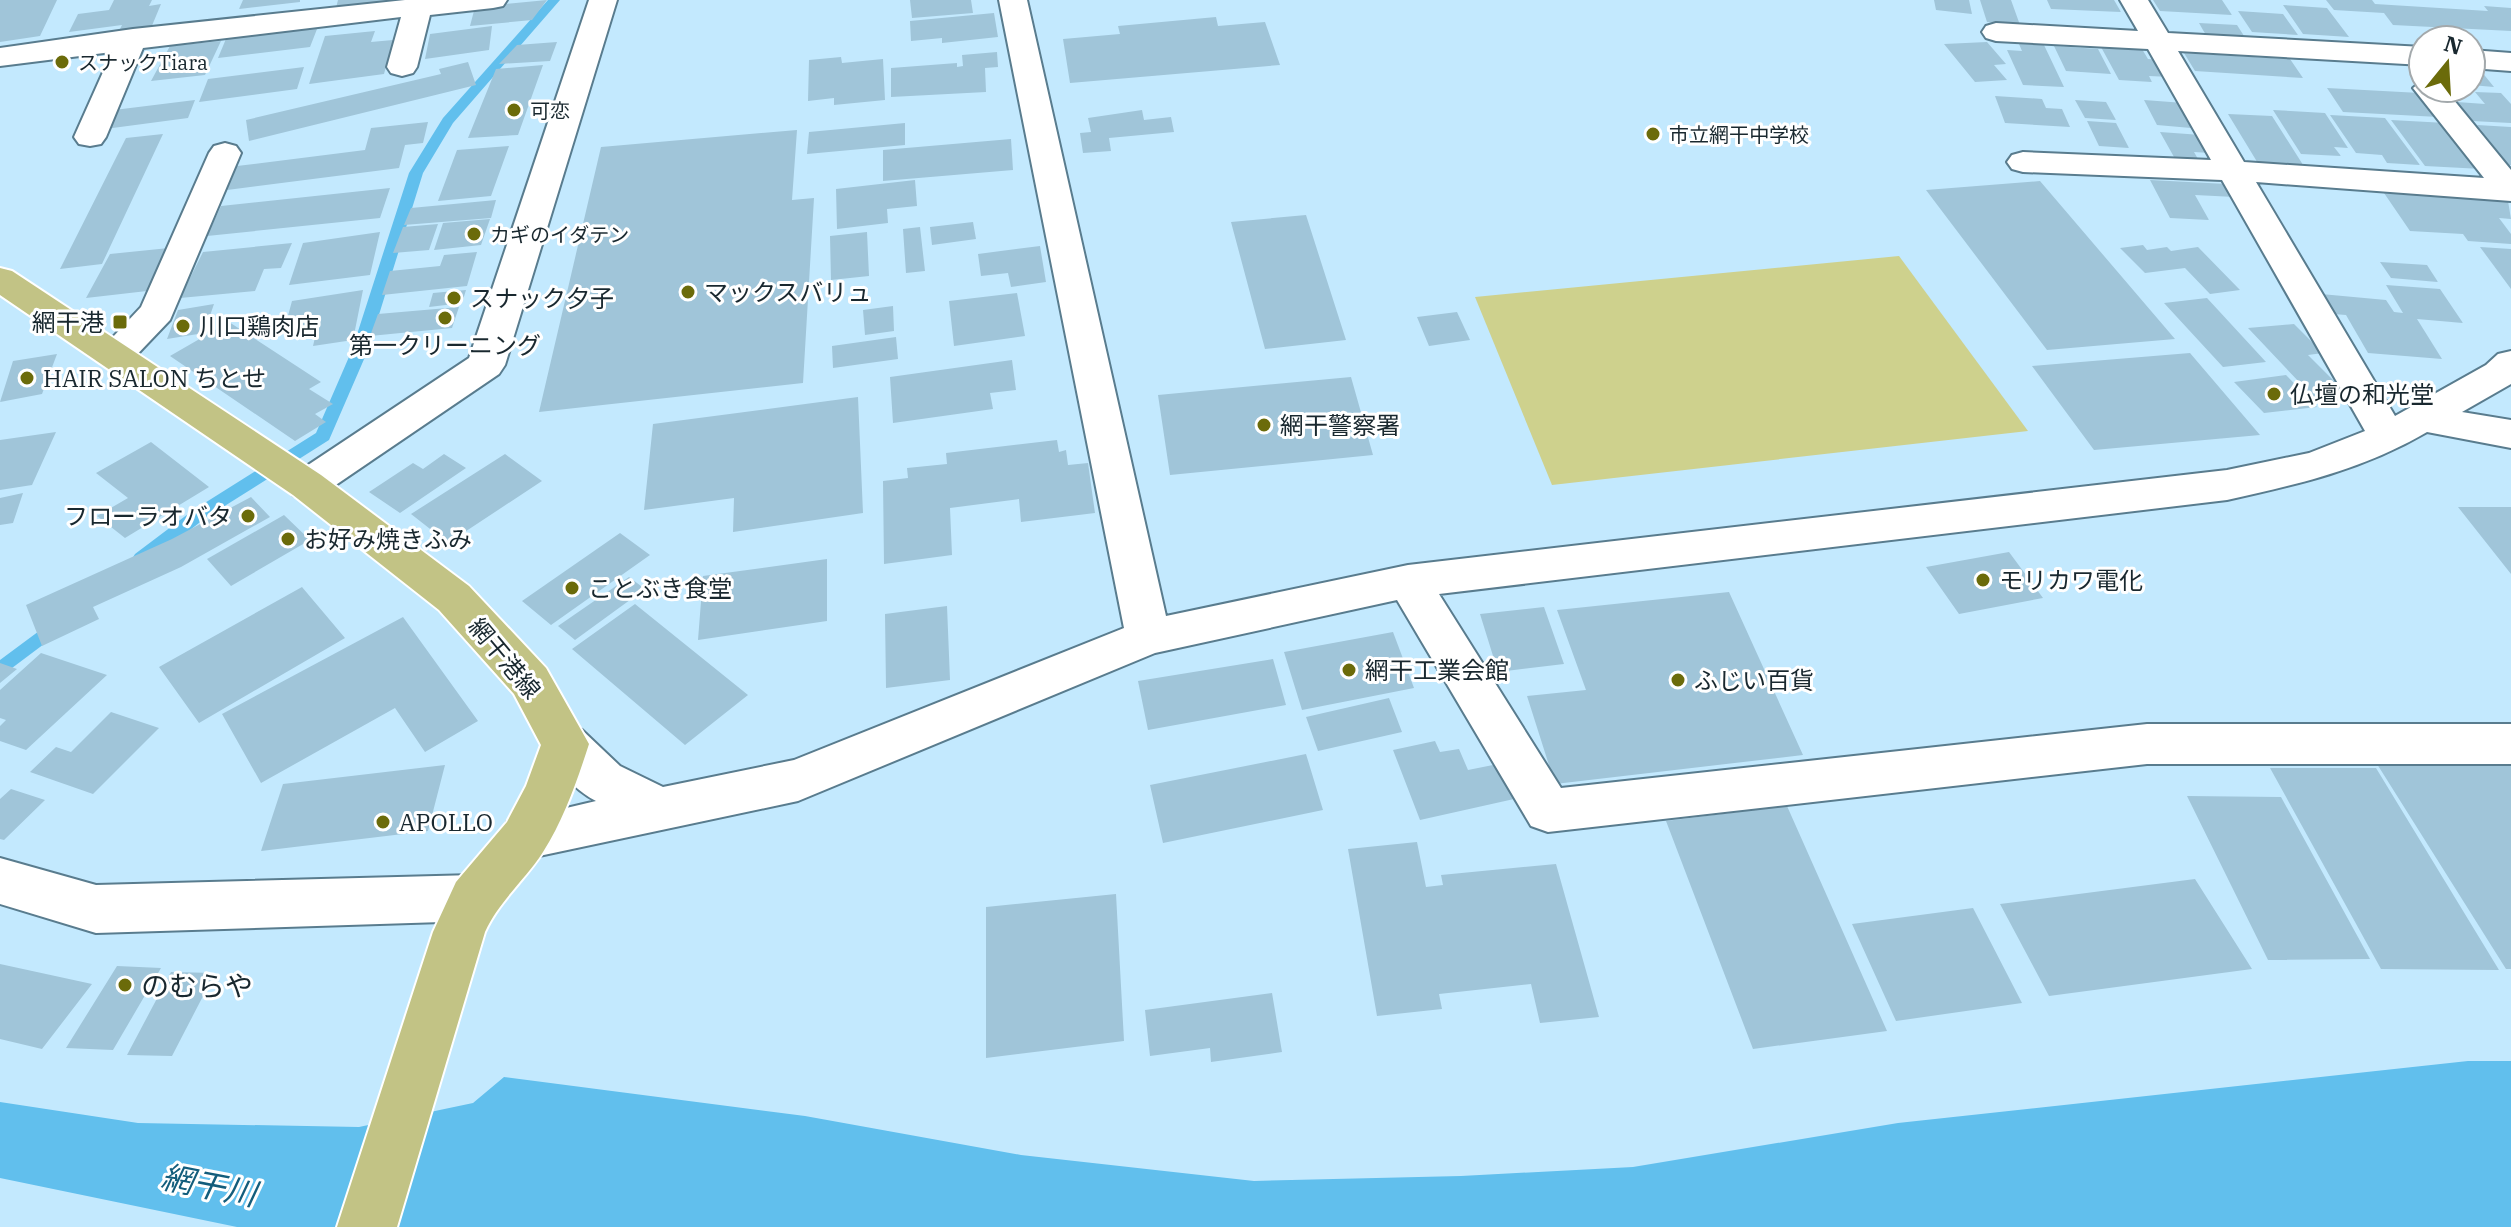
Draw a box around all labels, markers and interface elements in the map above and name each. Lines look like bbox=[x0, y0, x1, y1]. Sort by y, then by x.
north arrow bbox=[2407, 24, 2487, 104]
text: N bbox=[2441, 28, 2466, 61]
place label: スナックTiara bbox=[78, 49, 208, 76]
marker: スナックTiara bbox=[53, 53, 71, 71]
place label: 可恋 bbox=[530, 97, 570, 124]
marker: 可恋 bbox=[505, 101, 523, 119]
place label: 市立網干中学校 bbox=[1669, 121, 1809, 148]
marker: 市立網干中学校 bbox=[1644, 125, 1662, 143]
place label: カギのイダテン bbox=[490, 221, 629, 248]
marker: カギのイダテン bbox=[465, 225, 483, 243]
place label: マックスバリュ bbox=[704, 276, 871, 308]
place label: スナック夕子 bbox=[470, 282, 614, 314]
marker: マックスバリュ bbox=[679, 283, 697, 301]
marker: スナック夕子 bbox=[445, 289, 463, 307]
place label: 網干港 bbox=[32, 306, 104, 338]
marker: 第一クリーニング bbox=[436, 309, 454, 327]
place label: 川口鶏肉店 bbox=[199, 310, 319, 342]
marker: 網干港 bbox=[111, 313, 129, 331]
marker: 川口鶏肉店 bbox=[174, 317, 192, 335]
place label: 第一クリーニング bbox=[349, 329, 541, 361]
place label: HAIR SALON ちとせ bbox=[43, 362, 266, 394]
marker: HAIR SALON ちとせ bbox=[18, 369, 36, 387]
place label: 仏壇の和光堂 bbox=[2290, 378, 2434, 410]
marker: 仏壇の和光堂 bbox=[2265, 385, 2283, 403]
place label: 網干警察署 bbox=[1280, 409, 1400, 441]
marker: 網干警察署 bbox=[1255, 416, 1273, 434]
place label: フローラオバタ bbox=[64, 500, 232, 532]
marker: フローラオバタ bbox=[239, 507, 257, 525]
place label: お好み焼きふみ bbox=[304, 523, 472, 555]
marker: お好み焼きふみ bbox=[279, 530, 297, 548]
place label: モリカワ電化 bbox=[1999, 564, 2143, 596]
marker: モリカワ電化 bbox=[1974, 571, 1992, 589]
place label: ことぶき食堂 bbox=[588, 572, 732, 604]
marker: ことぶき食堂 bbox=[563, 579, 581, 597]
street label: 網干港線 bbox=[462, 611, 548, 705]
place label: 網干工業会館 bbox=[1365, 654, 1509, 686]
marker: 網干工業会館 bbox=[1340, 661, 1358, 679]
place label: ふじい百貨 bbox=[1694, 664, 1814, 696]
marker: ふじい百貨 bbox=[1669, 671, 1687, 689]
place label: APOLLO bbox=[399, 806, 493, 838]
marker: APOLLO bbox=[374, 813, 392, 831]
place label: のむらや bbox=[141, 967, 253, 1004]
marker: のむらや bbox=[116, 976, 134, 994]
water label: 網干川 bbox=[158, 1155, 263, 1215]

